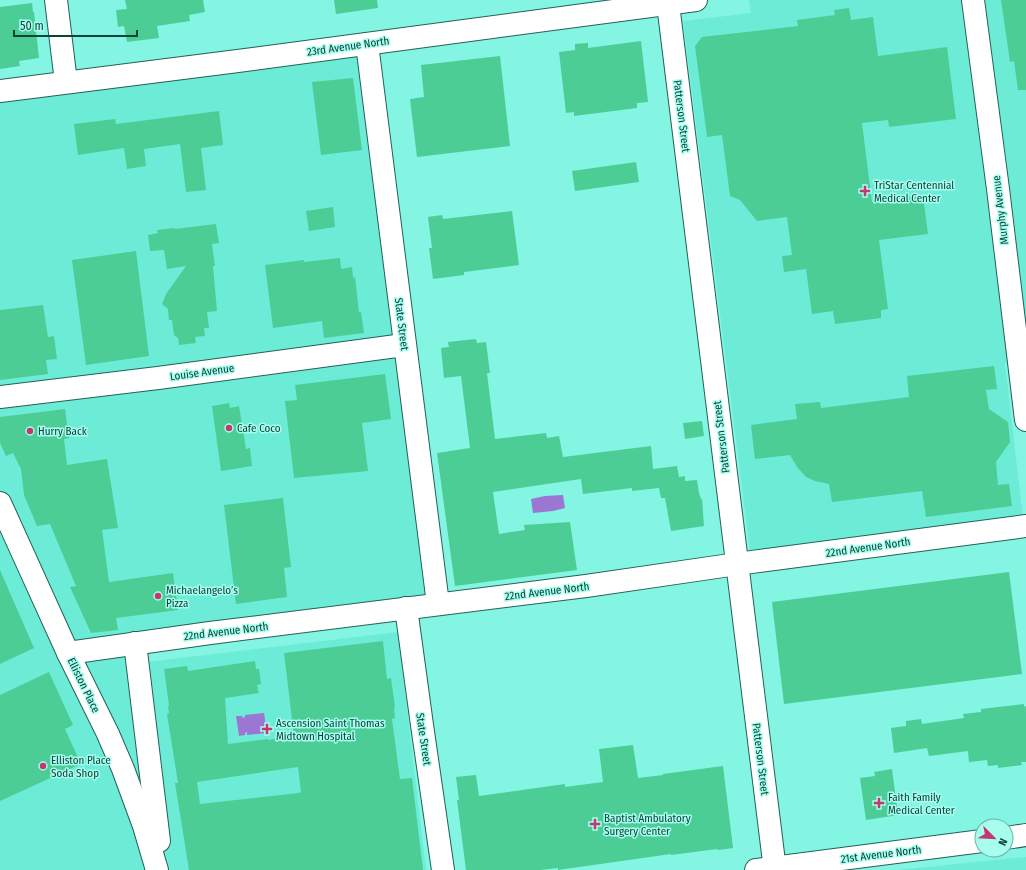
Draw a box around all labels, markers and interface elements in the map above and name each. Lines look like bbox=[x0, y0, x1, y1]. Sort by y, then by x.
scale bar bbox=[14, 12, 137, 38]
text: 50 m bbox=[20, 19, 44, 33]
street label: 23rd Avenue North bbox=[306, 34, 390, 59]
street label: Patterson Street bbox=[671, 79, 692, 153]
street label: Murphy Avenue bbox=[990, 175, 1011, 245]
place label: TriStar Centennial Medical Center bbox=[874, 179, 954, 205]
marker: TriStar Centennial Medical Center bbox=[859, 185, 871, 197]
street label: State Street bbox=[392, 297, 411, 351]
street label: Louise Avenue bbox=[169, 362, 235, 383]
street label: Patterson Street bbox=[711, 400, 732, 474]
place label: Cafe Coco bbox=[237, 422, 281, 435]
marker: Cafe Coco bbox=[224, 423, 234, 433]
place label: Hurry Back bbox=[38, 425, 88, 438]
marker: Hurry Back bbox=[25, 426, 35, 436]
street label: 22nd Avenue North bbox=[825, 535, 911, 560]
street label: 22nd Avenue North bbox=[504, 580, 590, 603]
place label: Michaelangelo’s Pizza bbox=[166, 584, 238, 610]
marker: Michaelangelo’s Pizza bbox=[153, 591, 163, 601]
street label: 22nd Avenue North bbox=[183, 620, 269, 643]
street label: Elliston Place bbox=[65, 656, 102, 715]
street label: State Street bbox=[413, 712, 434, 767]
place label: Ascension Saint Thomas Midtown Hospital bbox=[276, 717, 385, 743]
street label: Patterson Street bbox=[750, 722, 771, 796]
marker: Ascension Saint Thomas Midtown Hospital bbox=[261, 723, 273, 735]
place label: Elliston Place Soda Shop bbox=[51, 754, 111, 780]
marker: Elliston Place Soda Shop bbox=[38, 761, 48, 771]
place label: Faith Family Medical Center bbox=[888, 791, 955, 817]
marker: Faith Family Medical Center bbox=[873, 797, 885, 809]
place label: Baptist Ambulatory Surgery Center bbox=[604, 812, 691, 838]
marker: Baptist Ambulatory Surgery Center bbox=[589, 818, 601, 830]
north arrow bbox=[974, 818, 1014, 858]
text: N bbox=[995, 836, 1010, 848]
street label: 21st Avenue North bbox=[840, 843, 922, 866]

